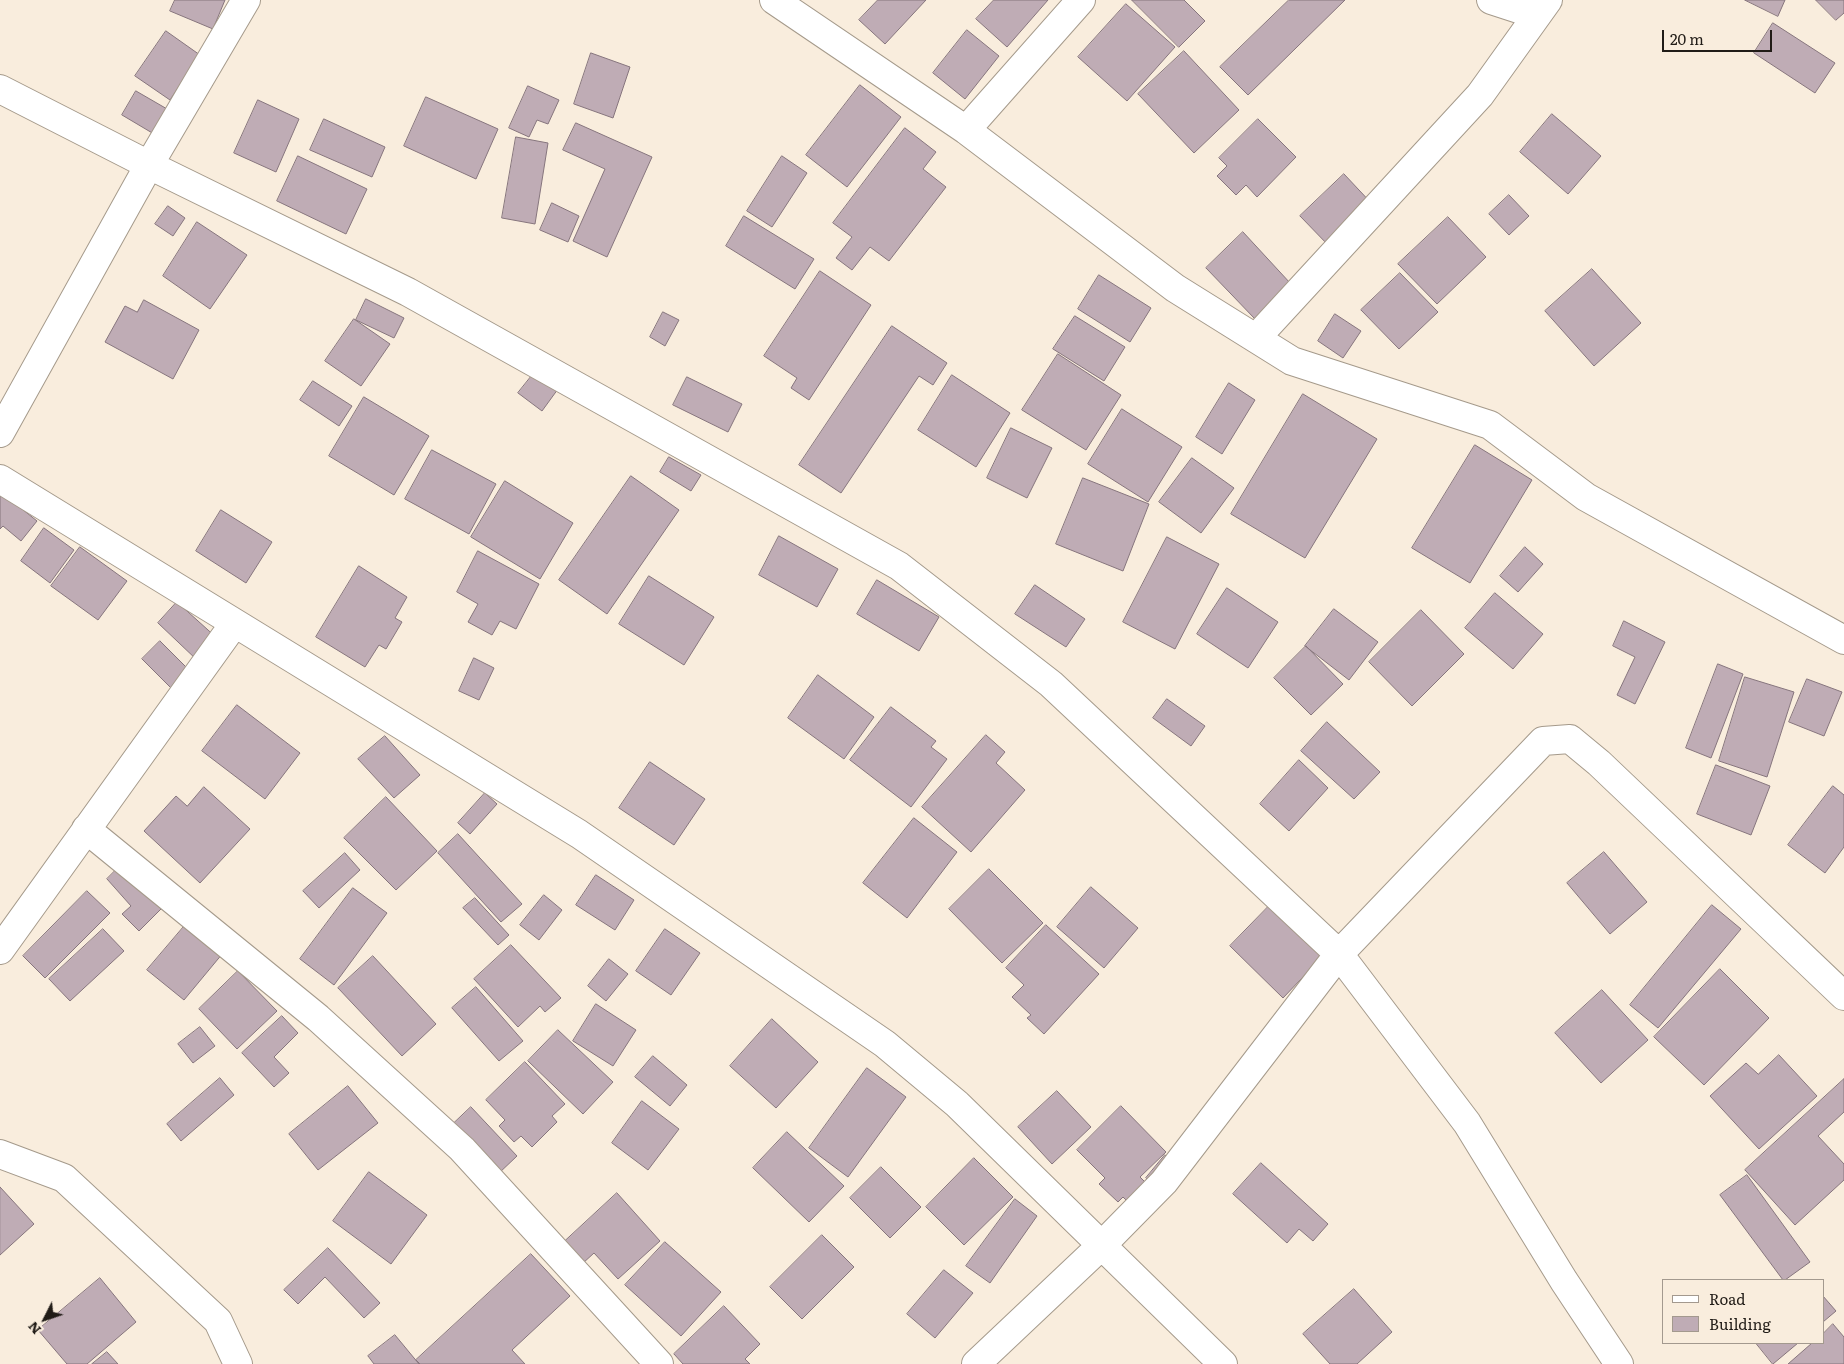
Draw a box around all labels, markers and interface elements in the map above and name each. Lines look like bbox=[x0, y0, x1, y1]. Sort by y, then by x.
scale bar bbox=[1664, 20, 1774, 52]
text: 20 m bbox=[1670, 27, 1704, 50]
legend bbox=[1662, 1279, 1824, 1344]
text: Road bbox=[1709, 1287, 1745, 1310]
north arrow bbox=[20, 1294, 70, 1344]
text: Building bbox=[1709, 1312, 1771, 1335]
text: N bbox=[22, 1318, 45, 1340]

